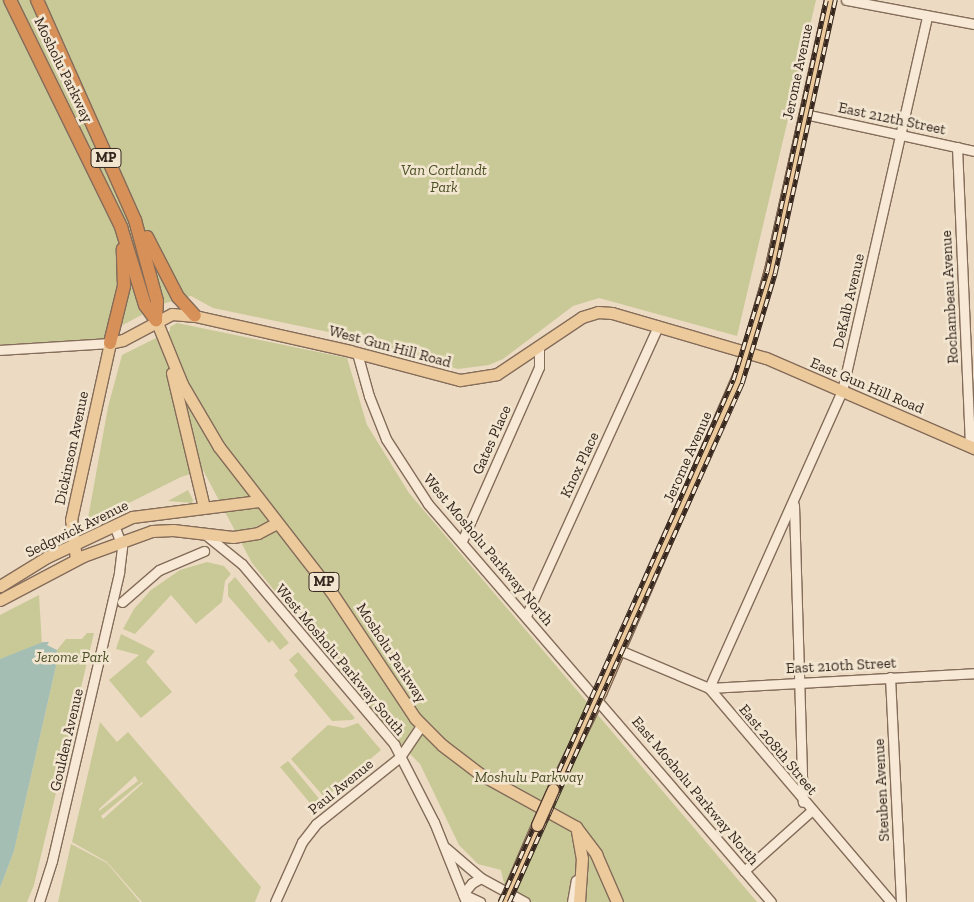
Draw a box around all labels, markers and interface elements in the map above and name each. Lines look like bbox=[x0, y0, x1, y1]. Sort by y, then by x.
street label: Mosholu Parkway bbox=[30, 14, 96, 126]
street label: Jerome Avenue bbox=[779, 22, 817, 122]
street label: East 212th Street bbox=[836, 99, 948, 139]
road number: MP bbox=[90, 146, 122, 170]
park label: Van Cortlandt Park bbox=[401, 161, 487, 196]
street label: Rochambeau Avenue bbox=[938, 230, 962, 364]
street label: DeKalb Avenue bbox=[829, 252, 869, 350]
street label: West Gun Hill Road bbox=[327, 322, 453, 372]
street label: East Gun Hill Road bbox=[808, 354, 926, 418]
street label: Dickinson Avenue bbox=[51, 389, 93, 507]
street label: Gates Place bbox=[469, 403, 515, 477]
street label: Jerome Avenue bbox=[660, 408, 716, 506]
street label: Knox Place bbox=[557, 429, 603, 501]
street label: West Mosholu Parkway North bbox=[419, 470, 557, 630]
street label: Sedgwick Avenue bbox=[22, 496, 132, 562]
road number: MP bbox=[308, 570, 340, 594]
street label: West Mosholu Parkway South bbox=[271, 581, 409, 739]
street label: Mosholu Parkway bbox=[352, 600, 430, 706]
park label: Jerome Park bbox=[35, 649, 109, 667]
street label: East 210th Street bbox=[785, 654, 897, 678]
street label: Goulden Avenue bbox=[46, 687, 88, 793]
street label: East 208th Street bbox=[735, 701, 821, 799]
street label: East Mosholu Parkway North bbox=[627, 713, 763, 869]
street label: Steuben Avenue bbox=[870, 738, 894, 842]
street label: Paul Avenue bbox=[305, 755, 377, 819]
park label: Moshulu Parkway bbox=[475, 769, 583, 787]

